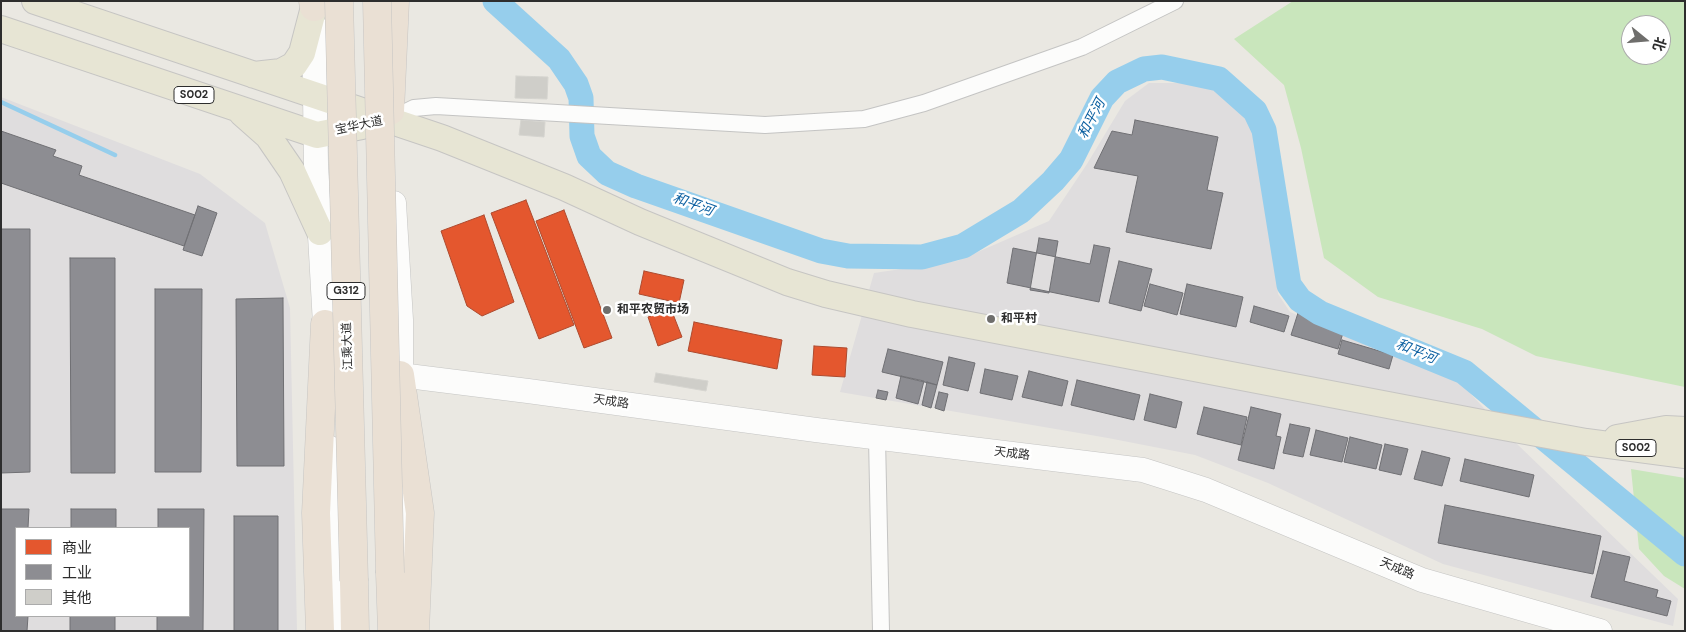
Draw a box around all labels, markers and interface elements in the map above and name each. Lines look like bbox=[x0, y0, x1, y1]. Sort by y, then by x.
north arrow bbox=[1621, 15, 1671, 65]
text: 北 bbox=[1649, 35, 1670, 53]
road number: S002 bbox=[174, 86, 214, 104]
water label: 和平河 bbox=[1075, 97, 1109, 141]
street label: 宝华大道 bbox=[334, 114, 384, 138]
water label: 和平河 bbox=[670, 190, 716, 220]
road number: G312 bbox=[327, 282, 365, 300]
place label: 和平农贸市场 bbox=[617, 303, 689, 317]
marker: 和平农贸市场 bbox=[601, 304, 613, 316]
place label: 和平村 bbox=[1001, 312, 1037, 326]
marker: 和平村 bbox=[985, 313, 997, 325]
street label: 江乘大道 bbox=[340, 322, 356, 370]
water label: 和平河 bbox=[1393, 336, 1439, 368]
street label: 天成路 bbox=[592, 392, 630, 412]
road number: S002 bbox=[1616, 439, 1656, 456]
street label: 天成路 bbox=[993, 445, 1031, 463]
legend bbox=[15, 527, 190, 617]
text: 商业 bbox=[62, 538, 92, 558]
street label: 天成路 bbox=[1378, 555, 1416, 583]
text: 工业 bbox=[62, 563, 92, 583]
text: 其他 bbox=[62, 588, 92, 608]

